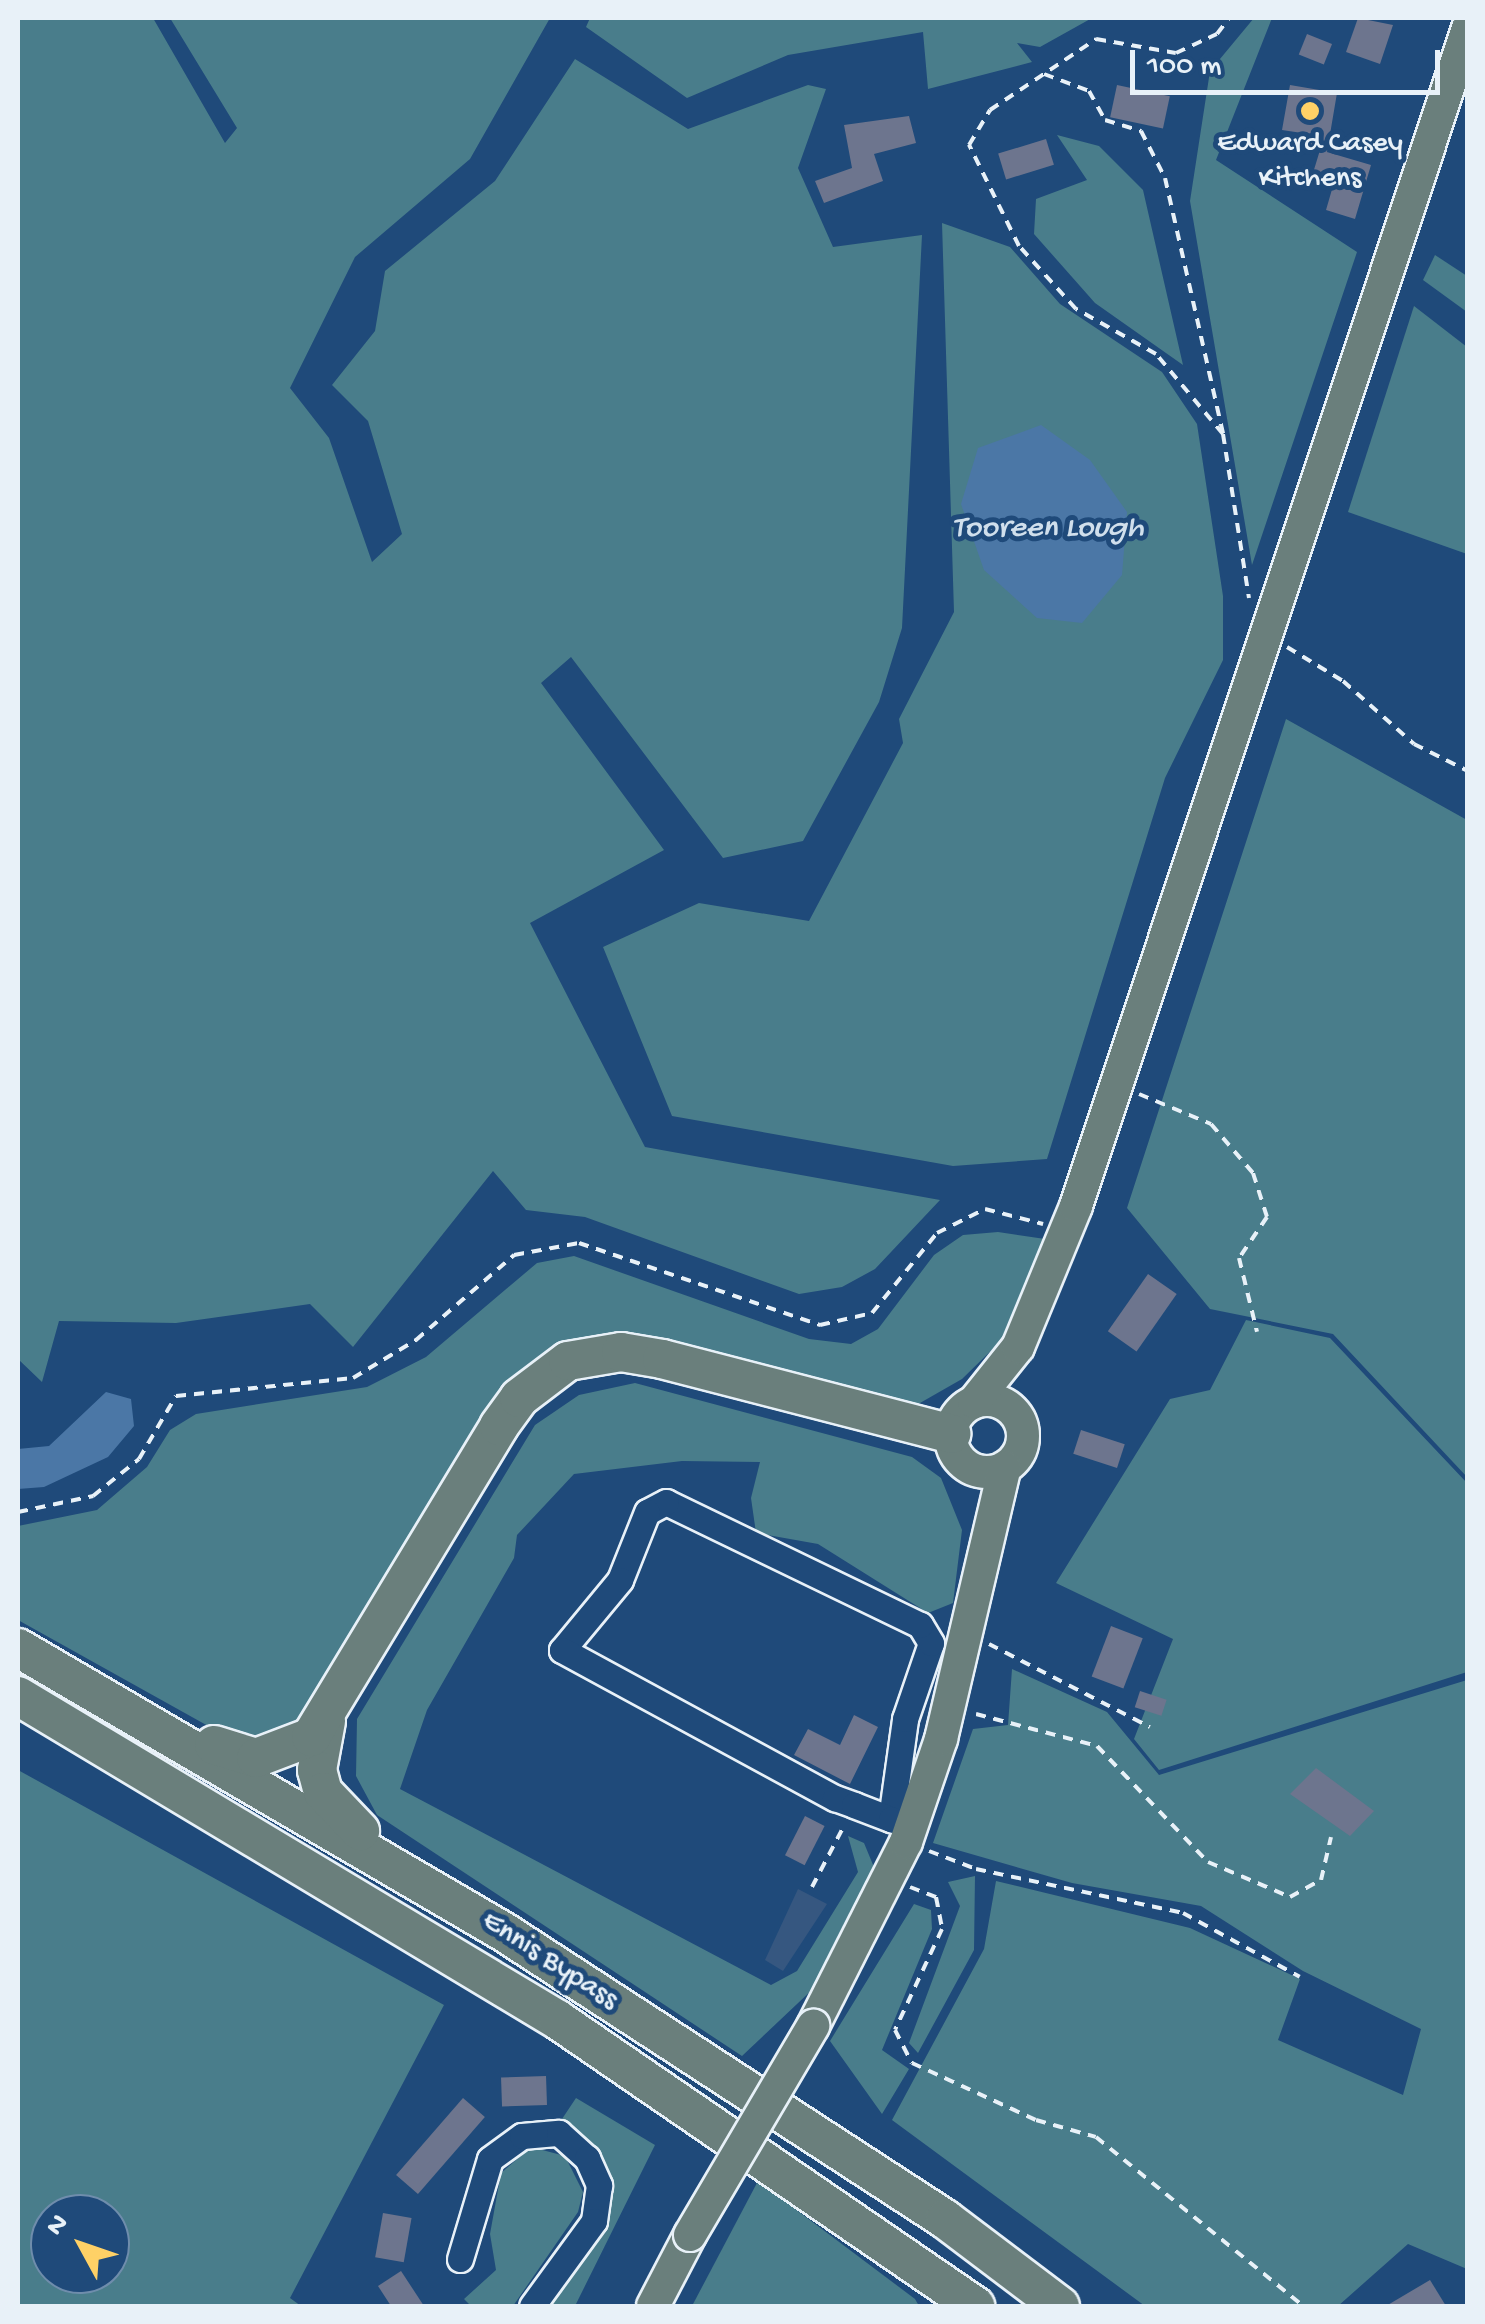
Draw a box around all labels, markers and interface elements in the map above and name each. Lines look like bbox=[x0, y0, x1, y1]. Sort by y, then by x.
scale bar bbox=[1135, 30, 1445, 92]
text: 100 m bbox=[1147, 50, 1222, 85]
marker: Edward Casey Kitchens bbox=[1299, 100, 1321, 122]
place label: Edward Casey Kitchens bbox=[1217, 127, 1403, 198]
water label: Tooreen Lough bbox=[952, 510, 1144, 548]
street label: Ennis Bypass bbox=[474, 1905, 624, 2019]
north arrow bbox=[30, 2194, 130, 2294]
text: N bbox=[40, 2208, 77, 2243]

